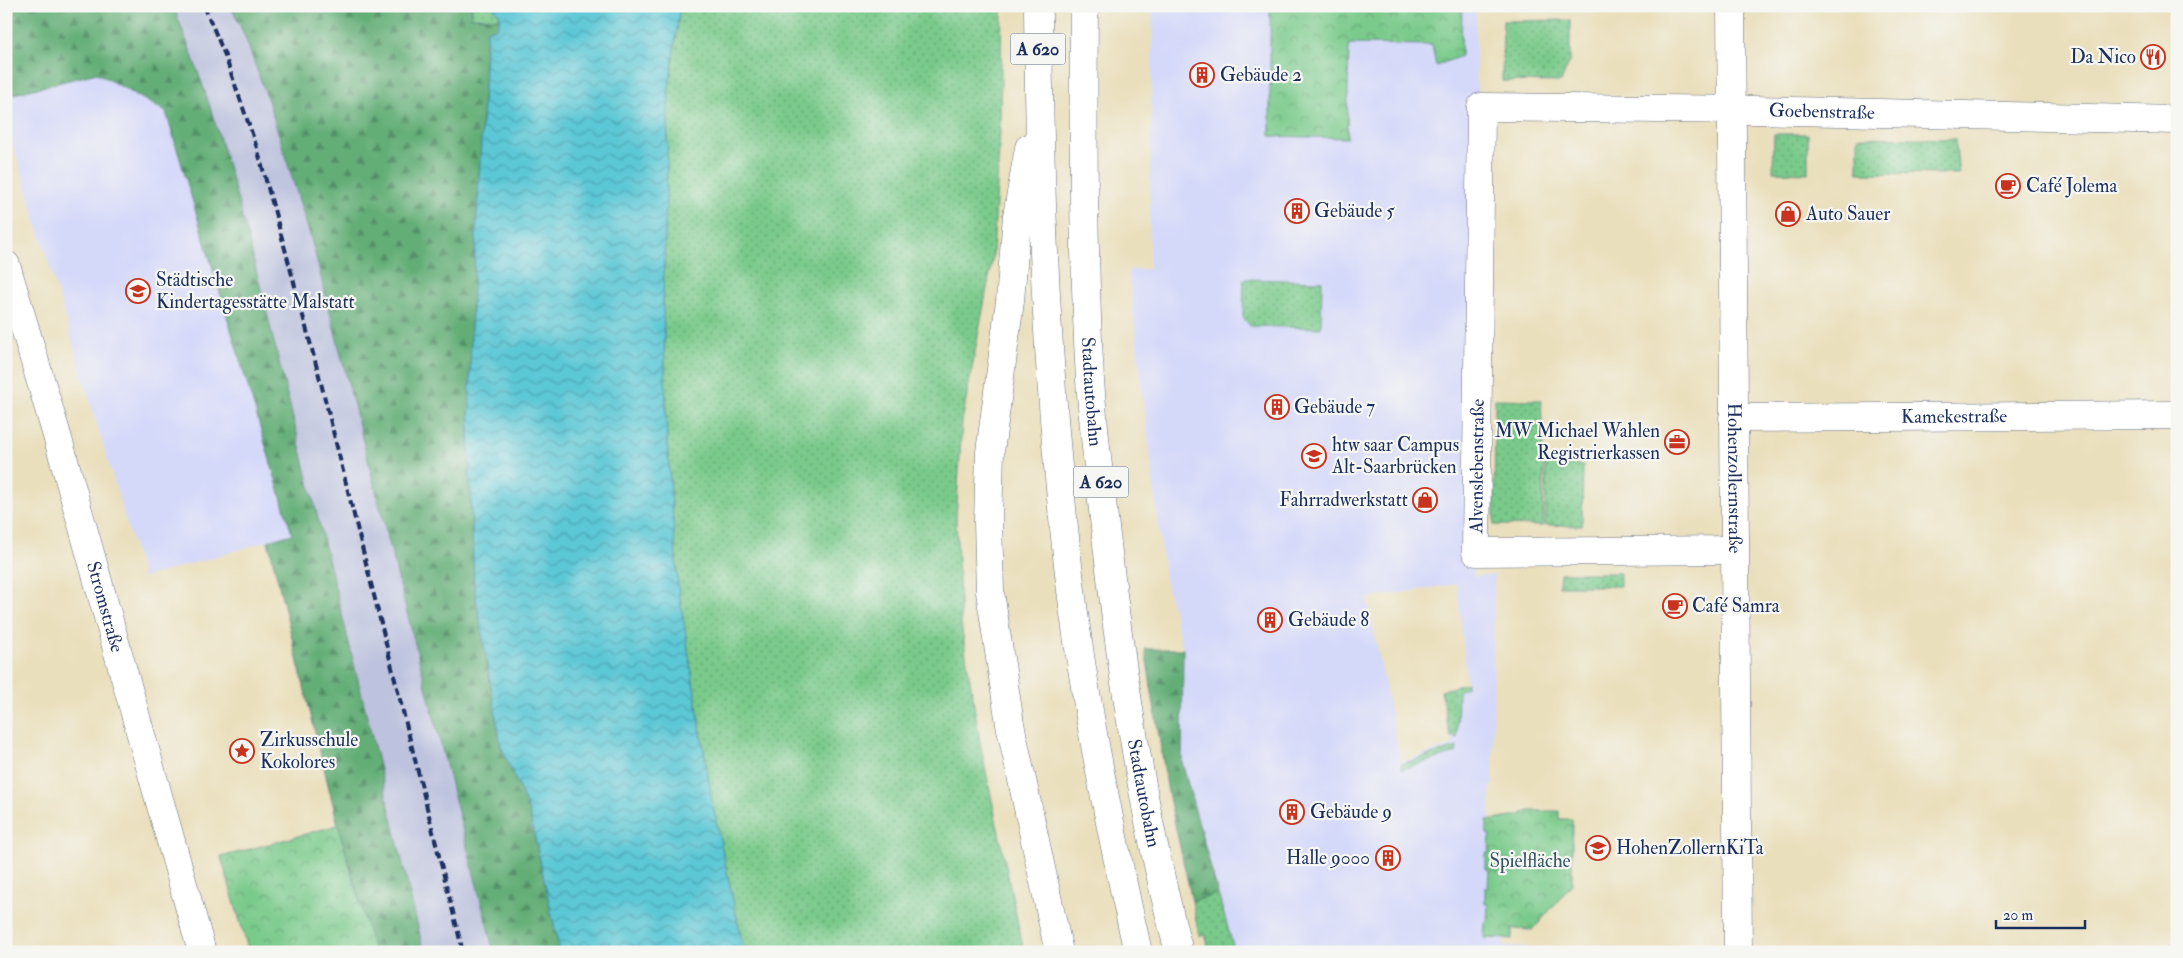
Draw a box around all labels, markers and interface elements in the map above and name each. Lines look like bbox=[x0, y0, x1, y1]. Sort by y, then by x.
road number: A 620 bbox=[1010, 34, 1066, 64]
restaurant icon: Da Nico bbox=[2140, 44, 2166, 70]
place label: Da Nico bbox=[2070, 45, 2136, 69]
building icon: Gebäude 2 bbox=[1189, 62, 1215, 88]
place label: Gebäude 2 bbox=[1220, 63, 1302, 87]
street label: Goebenstraße bbox=[1769, 98, 1875, 125]
cafe icon: Café Jolema bbox=[1995, 173, 2021, 199]
place label: Café Jolema bbox=[2026, 174, 2118, 198]
building icon: Gebäude 5 bbox=[1284, 198, 1310, 224]
place label: Gebäude 5 bbox=[1314, 199, 1395, 223]
shop icon: Auto Sauer bbox=[1775, 201, 1801, 227]
place label: Auto Sauer bbox=[1805, 202, 1890, 226]
place label: Städtische Kindertagesstätte Malstatt bbox=[156, 268, 355, 314]
school or university icon: Städtische Kindertagesstätte Malstatt bbox=[125, 278, 151, 304]
street label: Stadtautobahn bbox=[1076, 337, 1108, 448]
building icon: Gebäude 7 bbox=[1264, 394, 1290, 420]
place label: Gebäude 7 bbox=[1294, 395, 1375, 419]
street label: Alvenslebenstraße bbox=[1464, 398, 1490, 535]
street label: Hohenzollernstraße bbox=[1722, 403, 1747, 553]
street label: Kamekestraße bbox=[1901, 404, 2007, 429]
place label: MW Michael Wahlen Registrierkassen bbox=[1495, 419, 1660, 465]
office icon: MW Michael Wahlen Registrierkassen bbox=[1664, 429, 1690, 455]
place label: htw saar Campus Alt-Saarbrücken bbox=[1331, 433, 1459, 479]
school or university icon: htw saar Campus Alt-Saarbrücken bbox=[1301, 443, 1327, 469]
road number: A 620 bbox=[1074, 467, 1128, 498]
shop icon: Fahrradwerkstatt bbox=[1412, 487, 1438, 513]
place label: Fahrradwerkstatt bbox=[1279, 488, 1408, 512]
street label: Stromstraße bbox=[81, 559, 129, 655]
cafe icon: Café Samra bbox=[1662, 593, 1688, 619]
place label: Café Samra bbox=[1692, 594, 1780, 618]
building icon: Gebäude 8 bbox=[1257, 607, 1283, 633]
place label: Gebäude 8 bbox=[1288, 608, 1369, 632]
place label: Zirkusschule Kokolores bbox=[260, 728, 358, 774]
street label: Stadtautobahn bbox=[1122, 737, 1166, 850]
place icon: Zirkusschule Kokolores bbox=[229, 738, 255, 764]
building icon: Gebäude 9 bbox=[1279, 799, 1305, 825]
place label: Gebäude 9 bbox=[1310, 800, 1392, 824]
school or university icon: HohenZollernKiTa bbox=[1585, 835, 1611, 861]
place label: HohenZollernKiTa bbox=[1616, 836, 1764, 860]
building icon: Halle 9000 bbox=[1375, 845, 1401, 871]
place label: Halle 9000 bbox=[1286, 846, 1370, 870]
park label: Spielfläche bbox=[1489, 849, 1571, 874]
scale bar bbox=[1996, 898, 2084, 930]
text: 20 m bbox=[2003, 906, 2033, 925]

